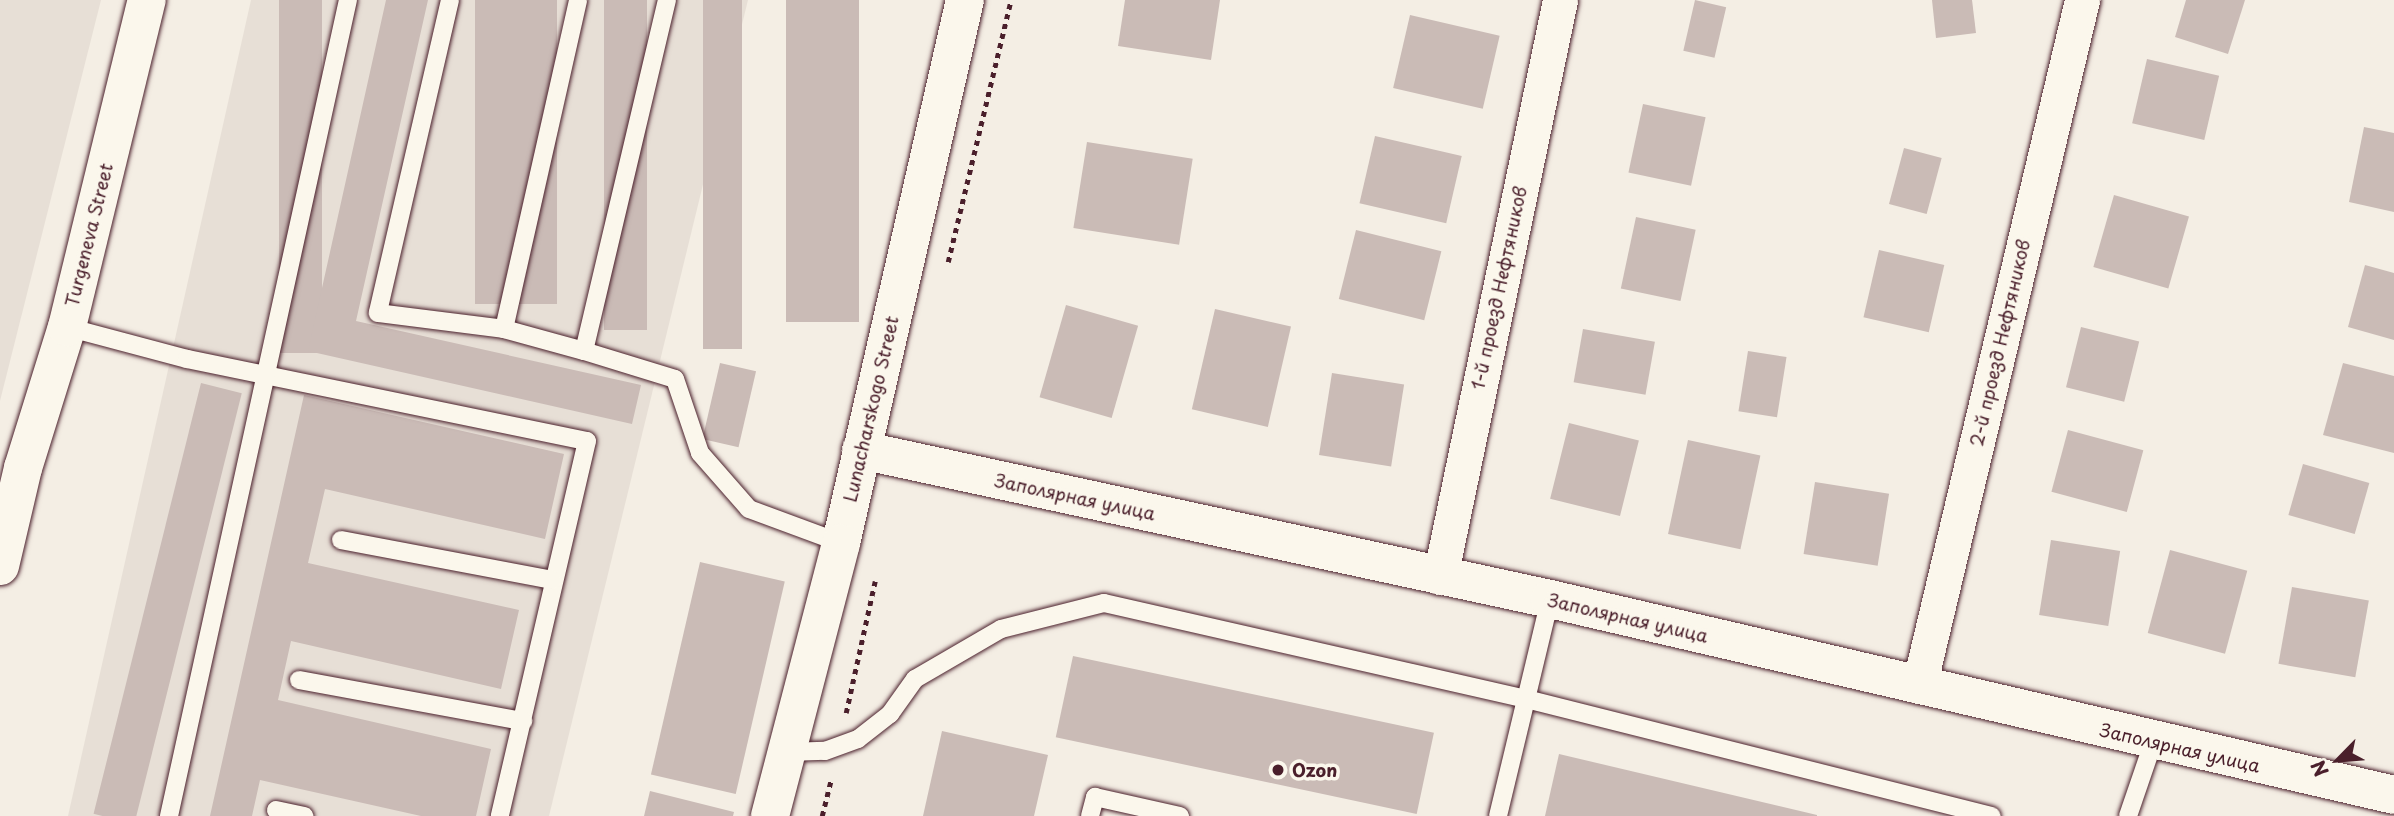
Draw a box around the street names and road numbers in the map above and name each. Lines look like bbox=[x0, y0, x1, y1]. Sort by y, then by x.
street label: Turgeneva Street bbox=[61, 161, 117, 309]
street label: 1-й проезд Нефтяников bbox=[1467, 184, 1531, 392]
street label: 2-й проезд Нефтяников bbox=[1966, 237, 2034, 449]
street label: Lunacharskogo Street bbox=[839, 314, 903, 504]
street label: Заполярная улица bbox=[992, 469, 1158, 525]
street label: Заполярная улица bbox=[1545, 589, 1711, 647]
street label: Заполярная улица bbox=[2097, 719, 2263, 777]

